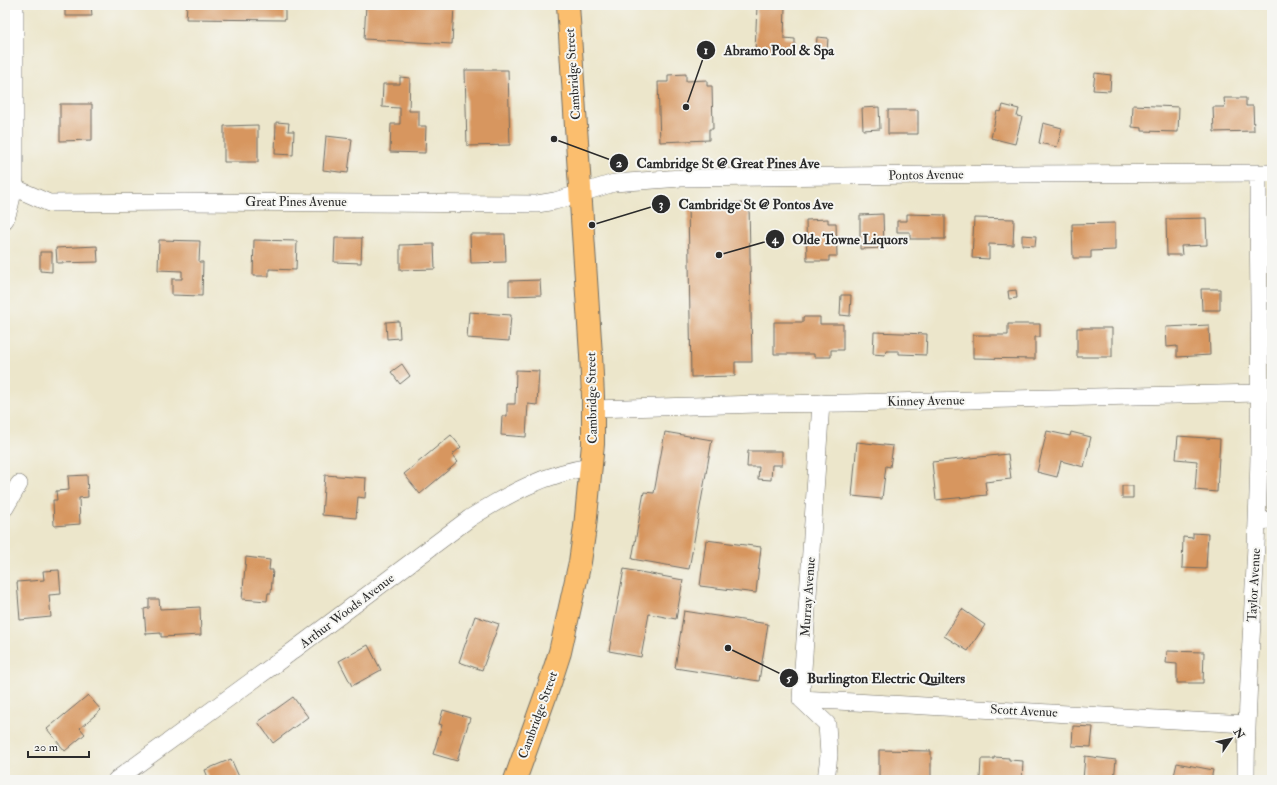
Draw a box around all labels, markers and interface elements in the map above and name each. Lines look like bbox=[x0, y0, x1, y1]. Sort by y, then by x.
street label: Cambridge Street bbox=[562, 28, 584, 120]
callout: Abramo Pool & Spa bbox=[696, 37, 842, 63]
text: Abramo Pool & Spa bbox=[723, 42, 835, 60]
text: 1 bbox=[704, 43, 708, 58]
callout: Cambridge St @ Great Pines Ave bbox=[609, 150, 828, 176]
text: Cambridge St @ Great Pines Ave bbox=[637, 155, 820, 173]
text: 2 bbox=[616, 156, 622, 171]
street label: Pontos Avenue bbox=[888, 166, 964, 184]
callout: Cambridge St @ Pontos Ave bbox=[651, 191, 842, 217]
street label: Great Pines Avenue bbox=[245, 194, 347, 210]
text: Cambridge St @ Pontos Ave bbox=[679, 196, 834, 214]
text: 3 bbox=[659, 197, 664, 212]
callout: Olde Towne Liquors bbox=[765, 226, 916, 252]
text: Olde Towne Liquors bbox=[792, 231, 908, 249]
text: 4 bbox=[771, 232, 780, 247]
street label: Cambridge Street bbox=[583, 352, 601, 444]
street label: Kinney Avenue bbox=[887, 392, 965, 411]
street label: Taylor Avenue bbox=[1244, 547, 1265, 622]
street label: Murray Avenue bbox=[797, 556, 820, 638]
street label: Arthur Woods Avenue bbox=[296, 570, 398, 652]
callout: Burlington Electric Quilters bbox=[779, 665, 973, 691]
street label: Cambridge Street bbox=[515, 669, 561, 761]
text: Burlington Electric Quilters bbox=[807, 670, 965, 688]
text: 5 bbox=[786, 671, 792, 686]
street label: Scott Avenue bbox=[990, 701, 1059, 721]
north arrow bbox=[1211, 719, 1251, 759]
text: N bbox=[1230, 725, 1248, 742]
scale bar bbox=[28, 733, 89, 759]
text: 20 m bbox=[34, 740, 59, 755]

